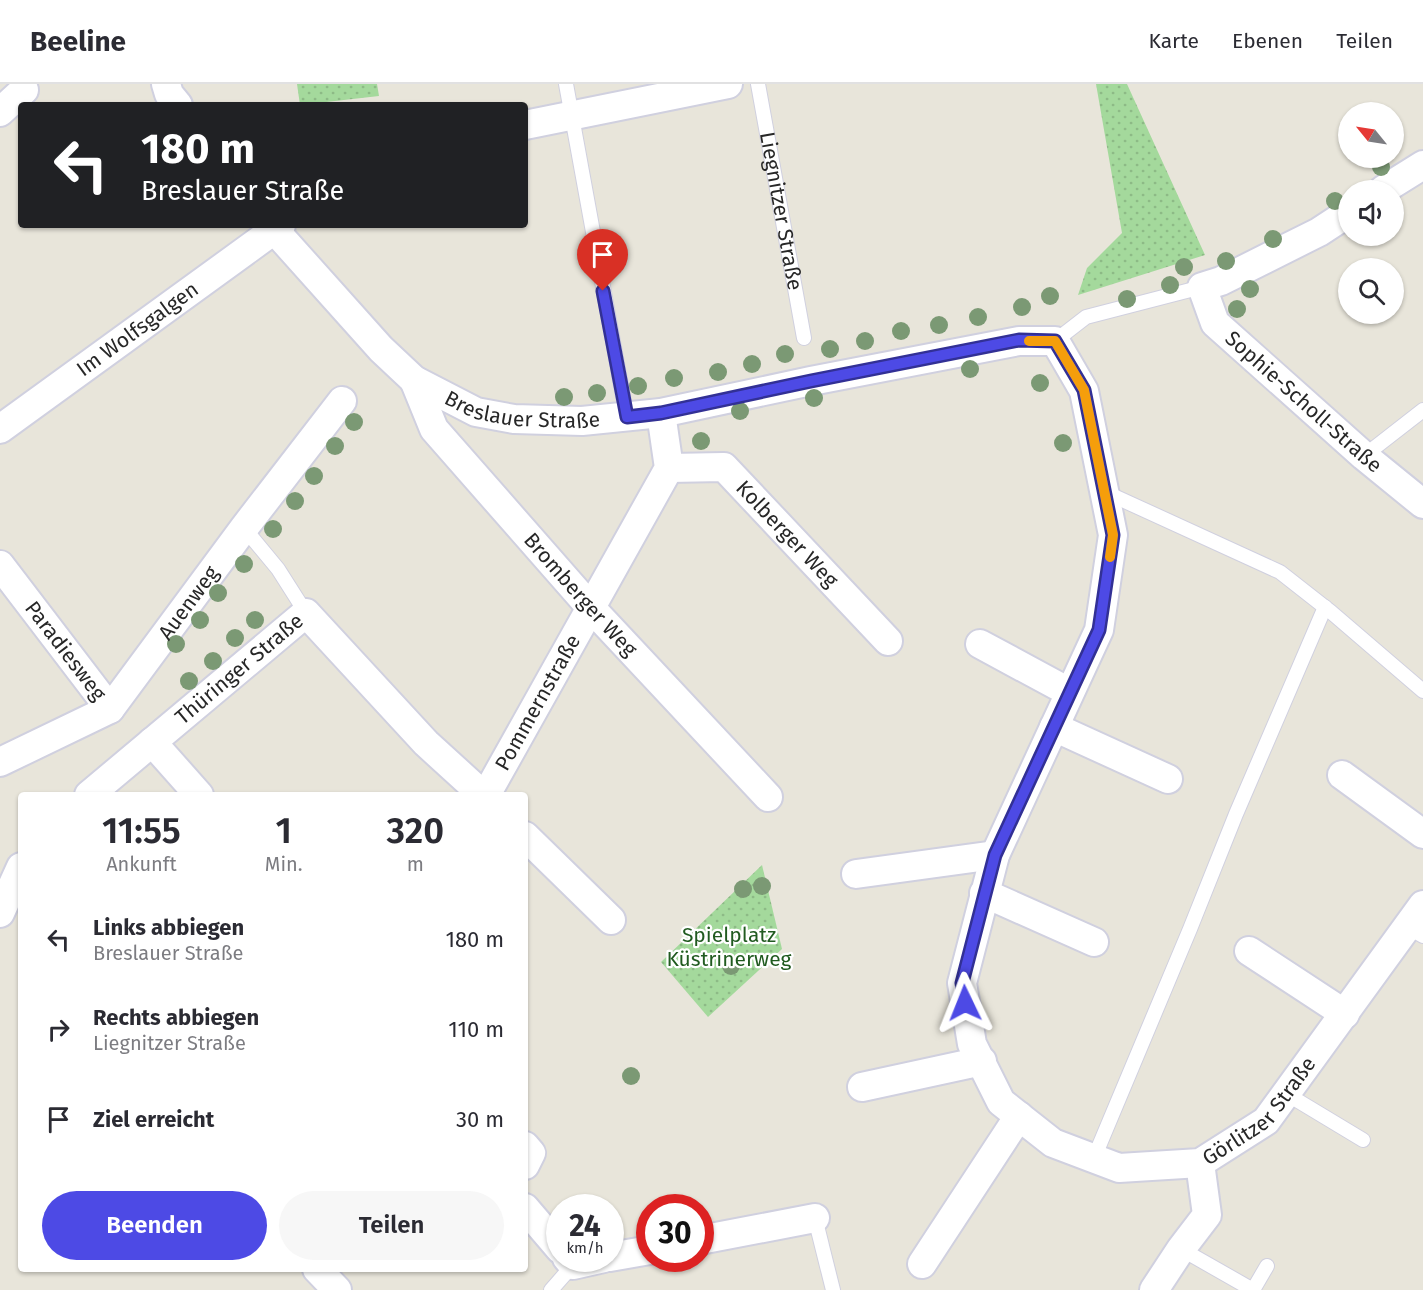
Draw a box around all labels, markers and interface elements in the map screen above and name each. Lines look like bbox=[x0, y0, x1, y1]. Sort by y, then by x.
text: Beeline bbox=[30, 25, 126, 58]
text: Karte bbox=[1148, 28, 1199, 54]
text: Ebenen bbox=[1232, 28, 1303, 54]
text: Teilen bbox=[1336, 28, 1393, 54]
north arrow bbox=[1338, 102, 1404, 168]
map controls bbox=[1338, 102, 1404, 324]
text: 180 m bbox=[141, 124, 255, 174]
icon: left bbox=[42, 126, 120, 204]
street label: Liegnitzer Straße bbox=[754, 130, 808, 292]
text: Breslauer Straße bbox=[141, 175, 344, 207]
button: sound bbox=[1338, 180, 1404, 246]
pin bbox=[577, 229, 628, 291]
icon: arrive bbox=[586, 238, 619, 271]
button: search bbox=[1338, 258, 1404, 324]
street label: Im Wolfsgalgen bbox=[72, 276, 204, 382]
street label: Sophie-Scholl-Straße bbox=[1220, 325, 1387, 478]
street label: Breslauer Straße bbox=[440, 385, 601, 435]
street label: Kolberger Weg bbox=[730, 475, 844, 593]
street label: Bromberger Weg bbox=[518, 527, 643, 662]
street label: Auenweg bbox=[153, 561, 224, 645]
street label: Paradiesweg bbox=[19, 596, 112, 706]
street label: Thüringer Straße bbox=[170, 608, 309, 730]
street label: Pommernstraße bbox=[489, 630, 586, 775]
text: 11:55 bbox=[102, 809, 181, 853]
text: 1 bbox=[275, 809, 292, 853]
text: 320 bbox=[387, 809, 444, 853]
text: Ankunft bbox=[106, 852, 177, 876]
text: Min. bbox=[265, 852, 303, 876]
text: m bbox=[407, 852, 424, 876]
text: Links abbiegen bbox=[93, 914, 244, 941]
park label: Spielplatz Küstrinerweg bbox=[666, 922, 792, 972]
icon: left bbox=[42, 923, 75, 956]
text: 180 m bbox=[445, 926, 504, 953]
text: Breslauer Straße bbox=[93, 941, 244, 965]
position arrow bbox=[933, 971, 997, 1035]
text: Rechts abbiegen bbox=[93, 1004, 259, 1031]
icon: right bbox=[42, 1013, 75, 1046]
text: 110 m bbox=[448, 1016, 504, 1043]
text: Liegnitzer Straße bbox=[93, 1031, 246, 1055]
street label: Görlitzer Straße bbox=[1197, 1052, 1321, 1171]
icon: arrive bbox=[42, 1103, 75, 1136]
text: Ziel erreicht bbox=[93, 1106, 214, 1133]
text: 30 m bbox=[456, 1106, 504, 1133]
button: Beenden bbox=[42, 1191, 267, 1260]
button: Teilen bbox=[279, 1191, 504, 1260]
speed limit sign: 30 bbox=[636, 1194, 714, 1272]
text: 24 bbox=[569, 1208, 601, 1244]
text: km/h bbox=[566, 1239, 604, 1257]

